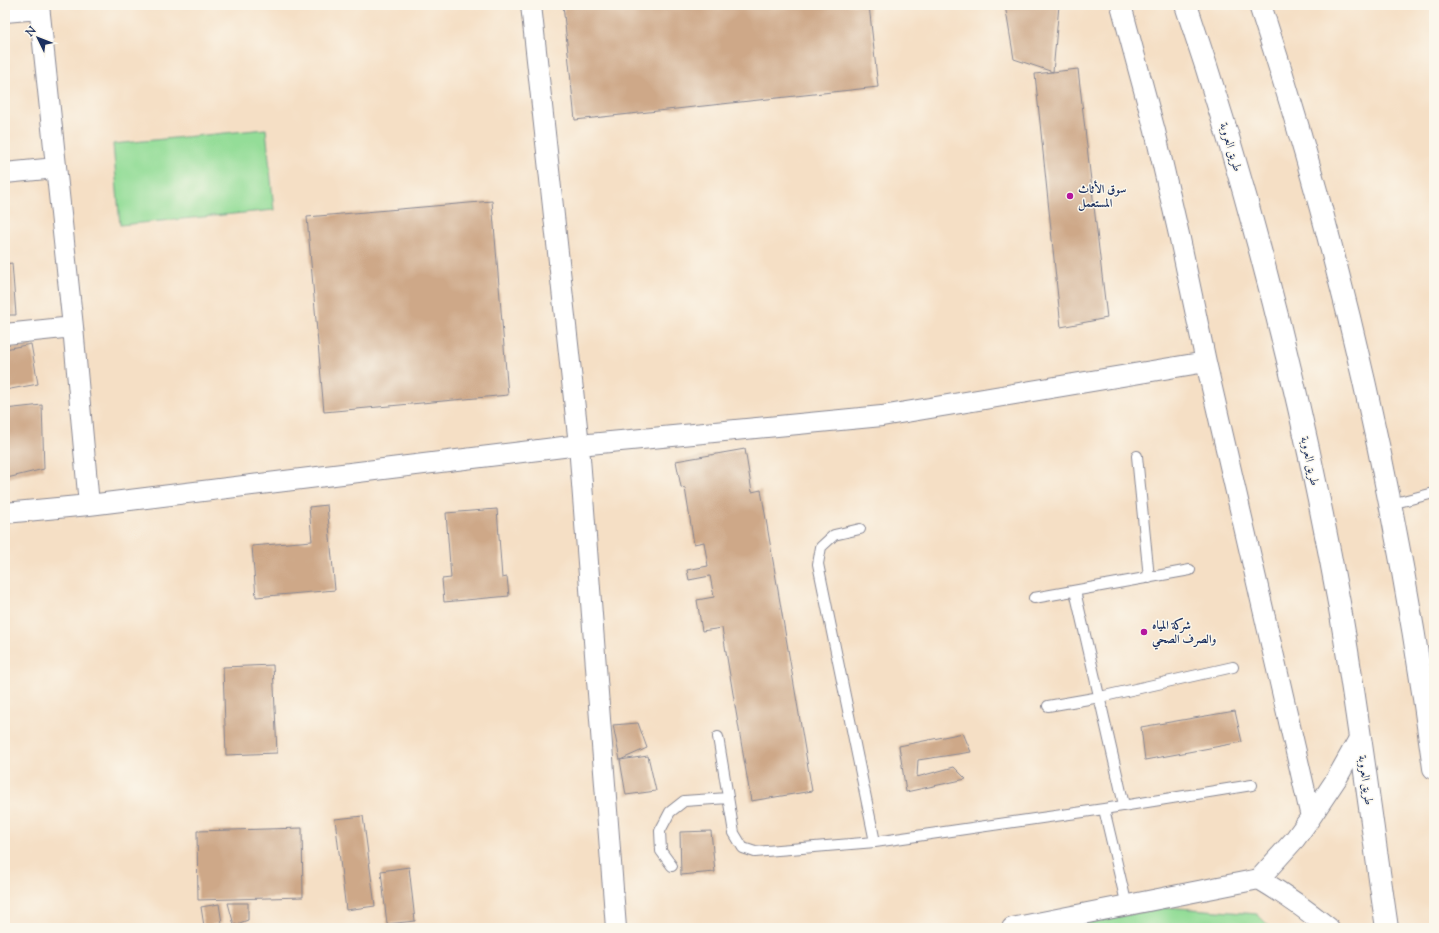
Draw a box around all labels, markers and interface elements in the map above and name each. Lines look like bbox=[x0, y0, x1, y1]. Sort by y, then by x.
north arrow bbox=[18, 18, 58, 58]
text: N bbox=[22, 23, 40, 41]
street label: طريق العروبة bbox=[1214, 121, 1246, 174]
place label: سوق الأثاث المستعمل bbox=[1078, 180, 1126, 213]
marker: سوق الأثاث المستعمل bbox=[1065, 191, 1075, 201]
street label: طريق العروبة bbox=[1295, 435, 1323, 488]
place label: شركة المياه والصرف الصحي bbox=[1152, 617, 1217, 650]
marker: شركة المياه والصرف الصحي bbox=[1139, 627, 1149, 637]
street label: طريق العروبة bbox=[1353, 754, 1377, 807]

